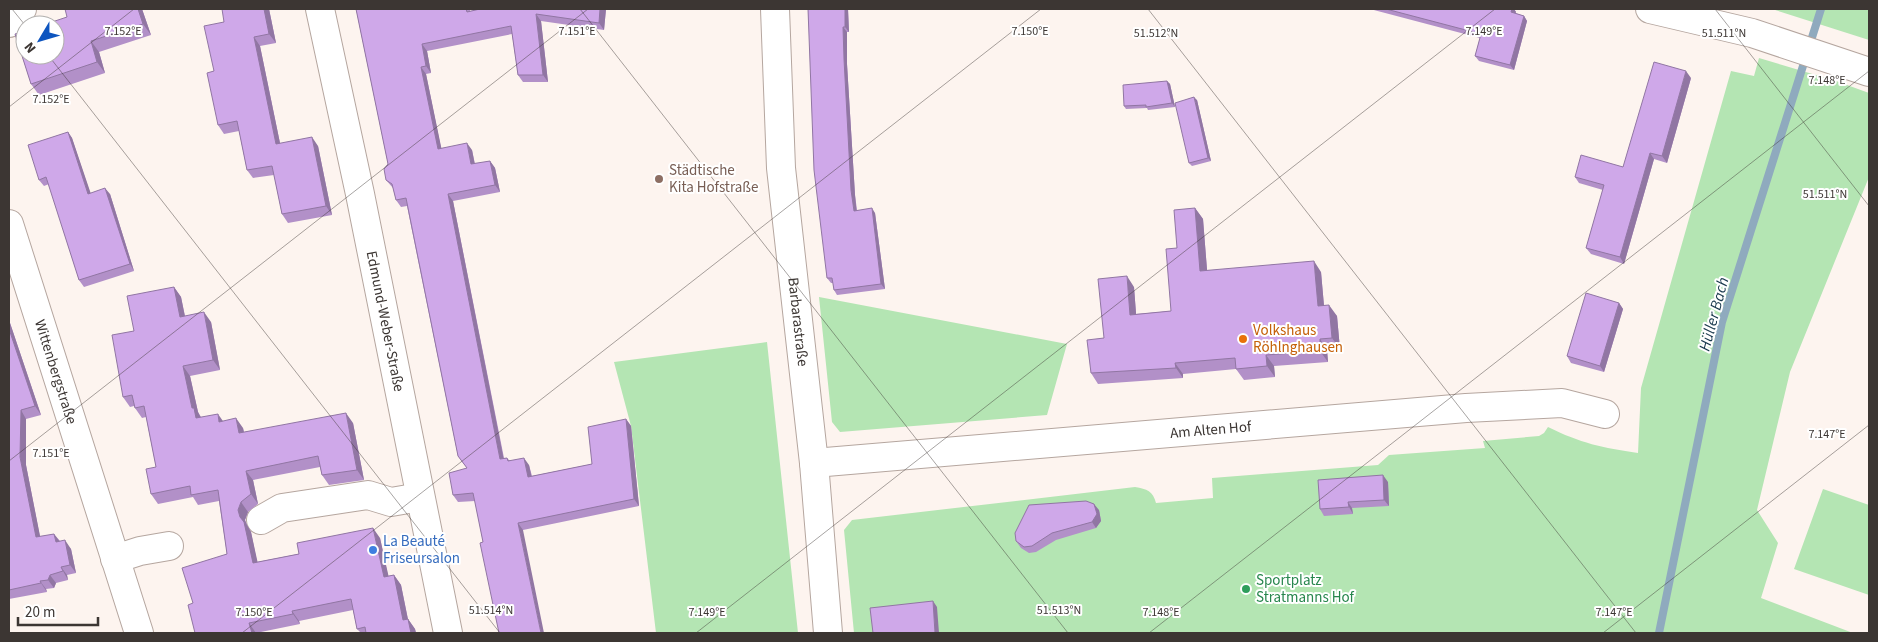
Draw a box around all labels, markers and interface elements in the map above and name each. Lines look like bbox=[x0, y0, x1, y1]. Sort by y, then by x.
north arrow bbox=[15, 15, 65, 65]
text: 7.152°E bbox=[104, 23, 142, 40]
text: 7.151°E bbox=[558, 23, 596, 40]
text: 7.150°E bbox=[1011, 23, 1049, 40]
text: 7.149°E bbox=[1465, 23, 1503, 40]
text: 51.512°N bbox=[1134, 25, 1178, 42]
text: 51.511°N bbox=[1702, 25, 1746, 42]
text: N bbox=[20, 38, 41, 57]
text: 7.148°E bbox=[1808, 72, 1846, 89]
text: 7.152°E bbox=[32, 91, 70, 108]
place label: Städtische Kita Hofstraße bbox=[669, 160, 758, 198]
marker: Städtische Kita Hofstraße bbox=[653, 173, 665, 185]
text: 51.511°N bbox=[1803, 186, 1847, 203]
street label: Edmund-Weber-Straße bbox=[361, 249, 409, 394]
water label: Hüller Bach bbox=[1694, 275, 1734, 354]
street label: Barbarastraße bbox=[782, 276, 813, 368]
street label: Wittenbergstraße bbox=[29, 317, 82, 427]
place label: Volkshaus Röhlnghausen bbox=[1253, 320, 1343, 358]
marker: Volkshaus Röhlnghausen bbox=[1237, 333, 1249, 345]
street label: Am Alten Hof bbox=[1169, 416, 1253, 444]
text: 7.147°E bbox=[1808, 426, 1846, 443]
text: 7.151°E bbox=[32, 445, 70, 462]
place label: La Beauté Friseursalon bbox=[383, 531, 460, 569]
marker: La Beauté Friseursalon bbox=[367, 544, 379, 556]
place label: Sportplatz Stratmanns Hof bbox=[1256, 570, 1355, 608]
marker: Sportplatz Stratmanns Hof bbox=[1240, 583, 1252, 595]
scale bar bbox=[18, 594, 98, 626]
text: 20 m bbox=[25, 602, 55, 623]
text: 51.514°N bbox=[469, 602, 513, 619]
text: 51.513°N bbox=[1037, 602, 1081, 619]
text: 7.150°E bbox=[235, 604, 273, 621]
text: 7.149°E bbox=[688, 604, 726, 621]
text: 7.148°E bbox=[1142, 604, 1180, 621]
text: 7.147°E bbox=[1595, 604, 1633, 621]

